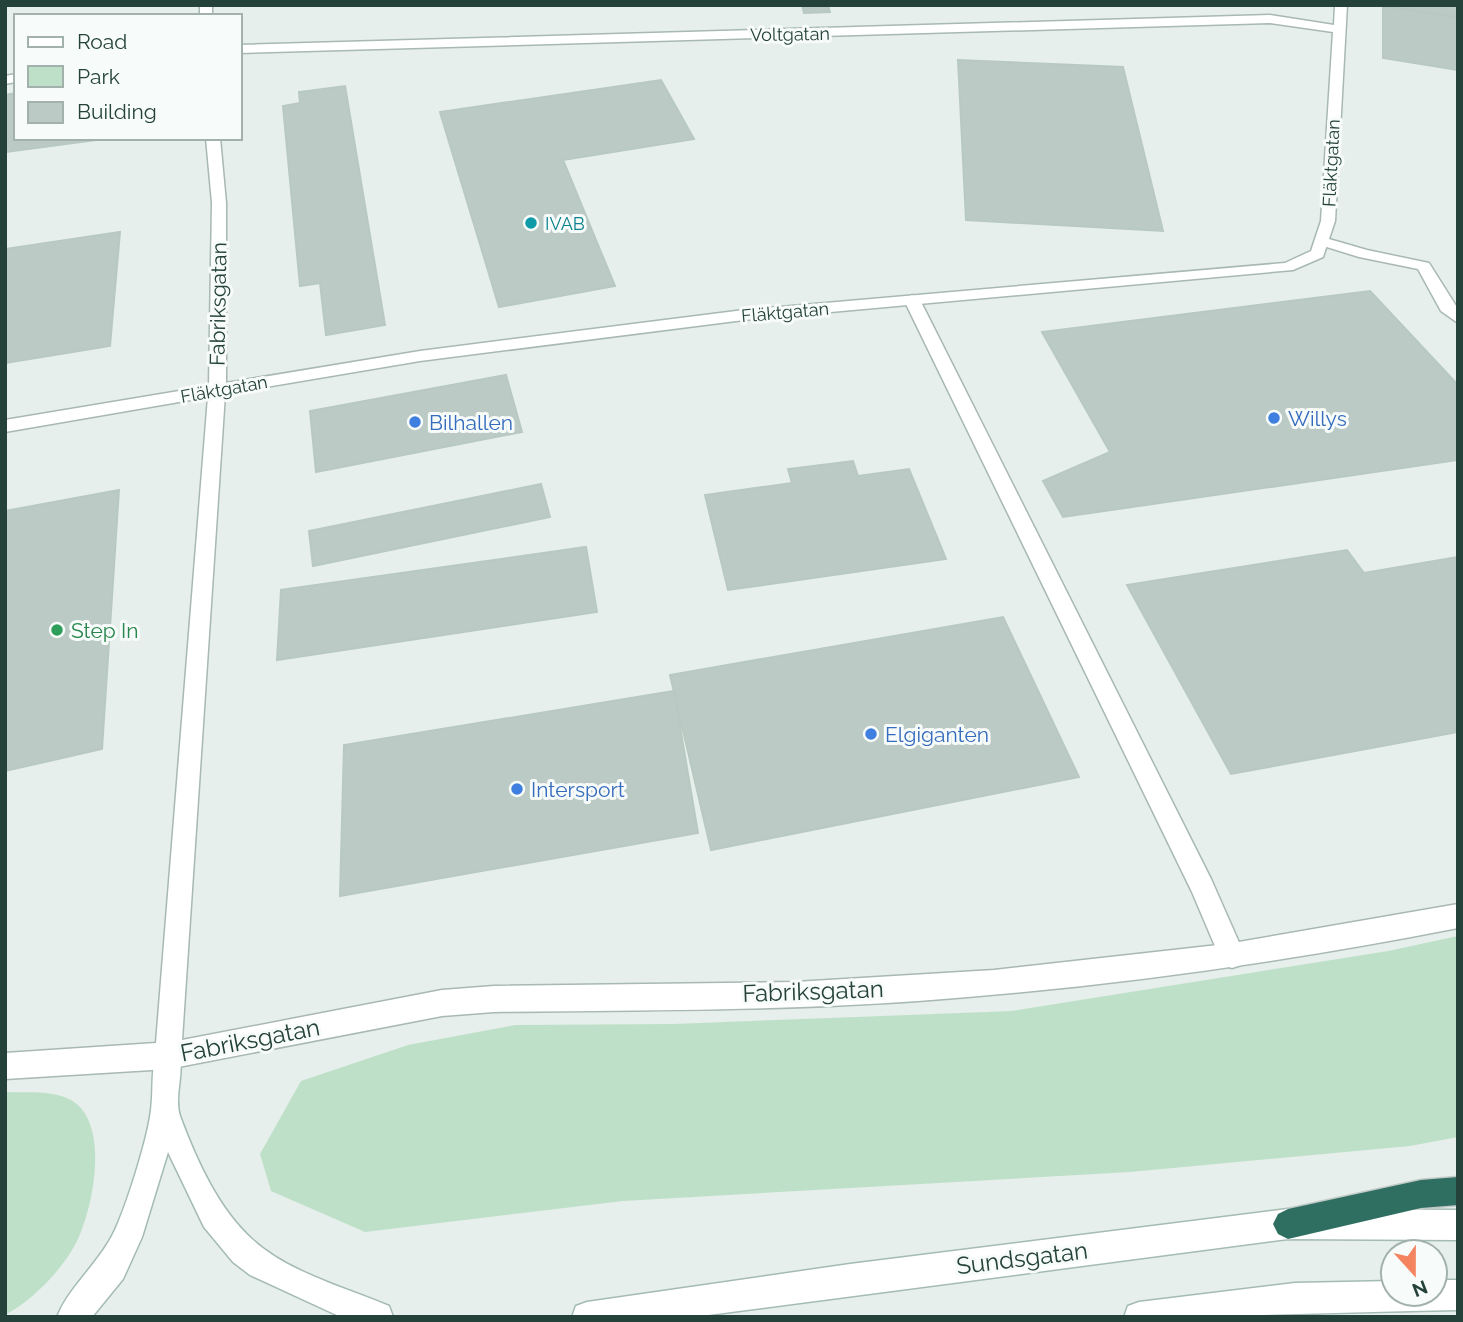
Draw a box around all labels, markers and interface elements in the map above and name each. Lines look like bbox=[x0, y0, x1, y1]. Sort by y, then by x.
legend bbox=[14, 14, 242, 140]
street label: Voltgatan bbox=[750, 23, 830, 45]
text: Road bbox=[77, 29, 127, 54]
text: Park bbox=[77, 64, 120, 89]
text: Building bbox=[77, 99, 157, 124]
street label: Fläktgatan bbox=[1318, 119, 1344, 207]
place label: IVAB bbox=[545, 213, 585, 234]
marker: IVAB bbox=[523, 215, 539, 231]
street label: Fabriksgatan bbox=[204, 242, 232, 366]
street label: Fläktgatan bbox=[740, 298, 830, 326]
street label: Fläktgatan bbox=[179, 371, 269, 407]
place label: Willys bbox=[1288, 406, 1347, 431]
place label: Bilhallen bbox=[429, 410, 513, 435]
marker: Willys bbox=[1266, 410, 1282, 426]
marker: Bilhallen bbox=[407, 414, 423, 430]
place label: Step In bbox=[71, 618, 139, 643]
marker: Step In bbox=[49, 622, 65, 638]
place label: Elgiganten bbox=[885, 722, 989, 747]
marker: Elgiganten bbox=[863, 726, 879, 742]
place label: Intersport bbox=[531, 777, 625, 802]
marker: Intersport bbox=[509, 781, 525, 797]
street label: Fabriksgatan bbox=[742, 974, 884, 1008]
street label: Fabriksgatan bbox=[178, 1012, 322, 1068]
street label: Sundsgatan bbox=[955, 1236, 1089, 1280]
north arrow bbox=[1379, 1238, 1449, 1308]
text: N bbox=[1409, 1276, 1431, 1302]

